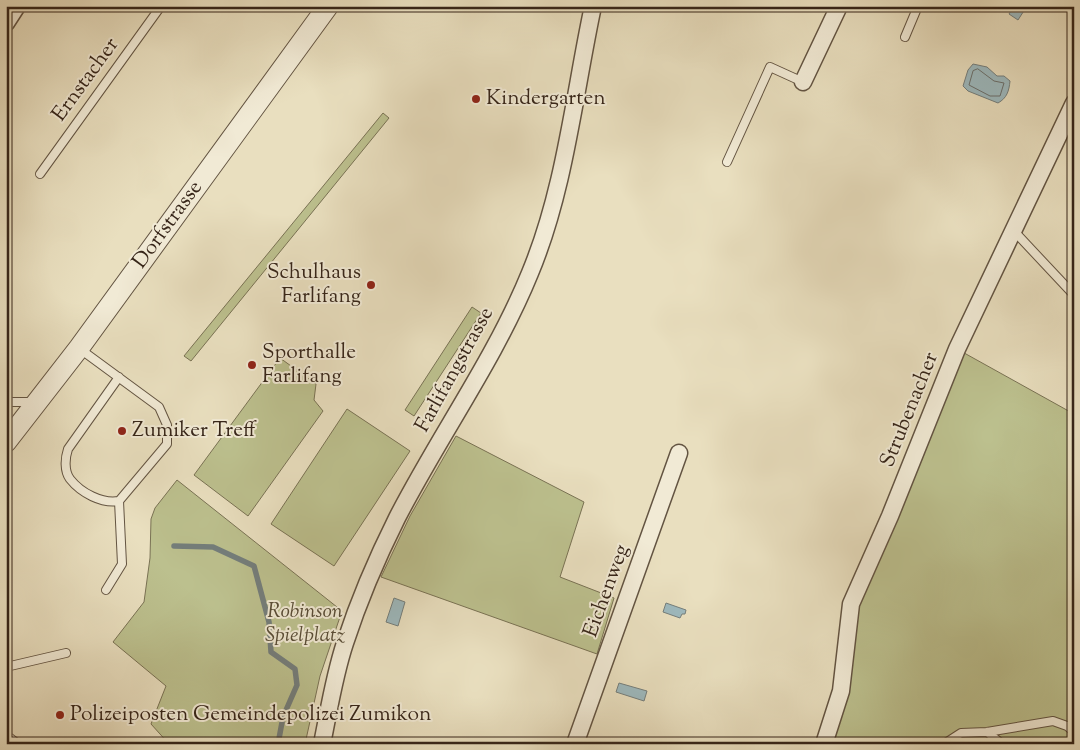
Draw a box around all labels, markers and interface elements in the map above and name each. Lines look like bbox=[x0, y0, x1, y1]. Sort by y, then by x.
street label: Ernstacher bbox=[45, 32, 127, 128]
place label: Kindergarten bbox=[486, 84, 606, 114]
marker: Kindergarten bbox=[470, 93, 482, 105]
street label: Dorfstrasse bbox=[126, 175, 210, 275]
place label: Schulhaus Farlifang bbox=[267, 258, 361, 312]
marker: Schulhaus Farlifang bbox=[365, 279, 377, 291]
street label: Farlifangstrasse bbox=[408, 302, 502, 438]
place label: Sporthalle Farlifang bbox=[262, 338, 356, 392]
street label: Strubenacher bbox=[873, 348, 947, 472]
marker: Sporthalle Farlifang bbox=[246, 359, 258, 371]
place label: Zumiker Treff bbox=[132, 416, 257, 446]
marker: Zumiker Treff bbox=[116, 425, 128, 437]
street label: Eichenweg bbox=[576, 540, 638, 642]
park label: Robinson Spielplatz bbox=[265, 597, 345, 651]
place label: Polizeiposten Gemeindepolizei Zumikon bbox=[70, 700, 432, 730]
marker: Polizeiposten Gemeindepolizei Zumikon bbox=[54, 709, 66, 721]

